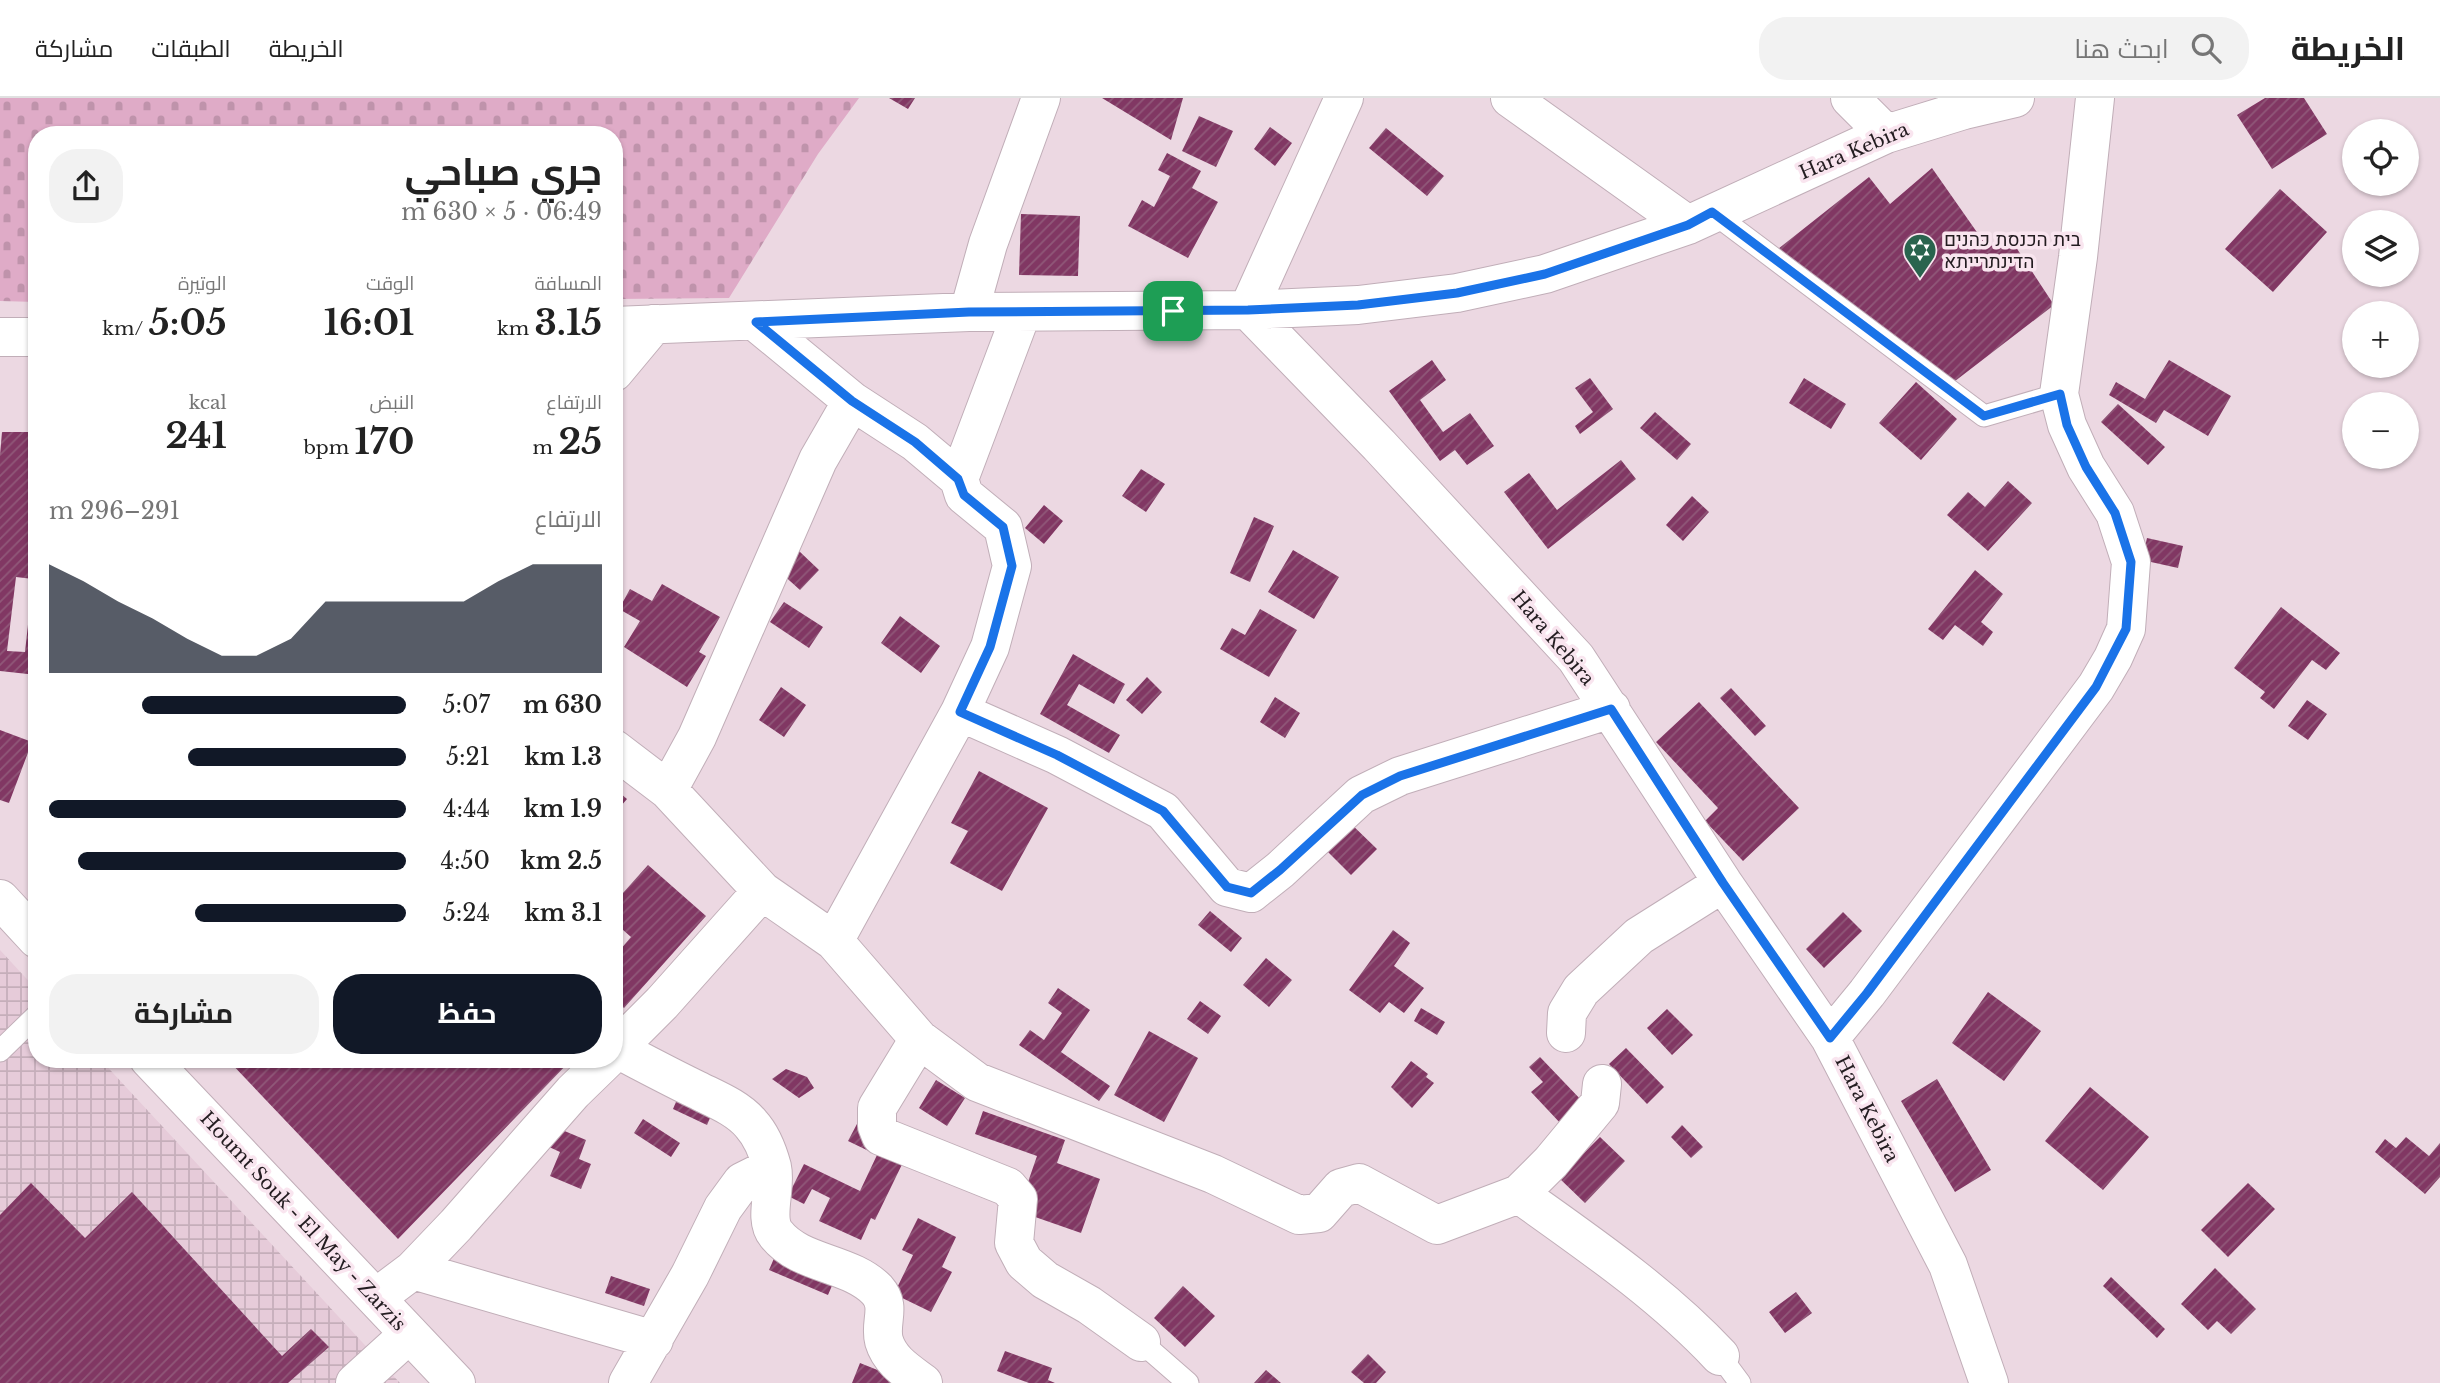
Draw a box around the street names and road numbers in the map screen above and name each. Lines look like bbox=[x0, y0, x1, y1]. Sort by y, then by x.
street label: Hara Kebira bbox=[1796, 117, 1913, 184]
street label: Hara Kebira bbox=[1507, 586, 1600, 690]
street label: Hara Kebira bbox=[1830, 1052, 1904, 1167]
street label: Houmt Souk - El May - Zarzis bbox=[195, 1107, 411, 1335]

